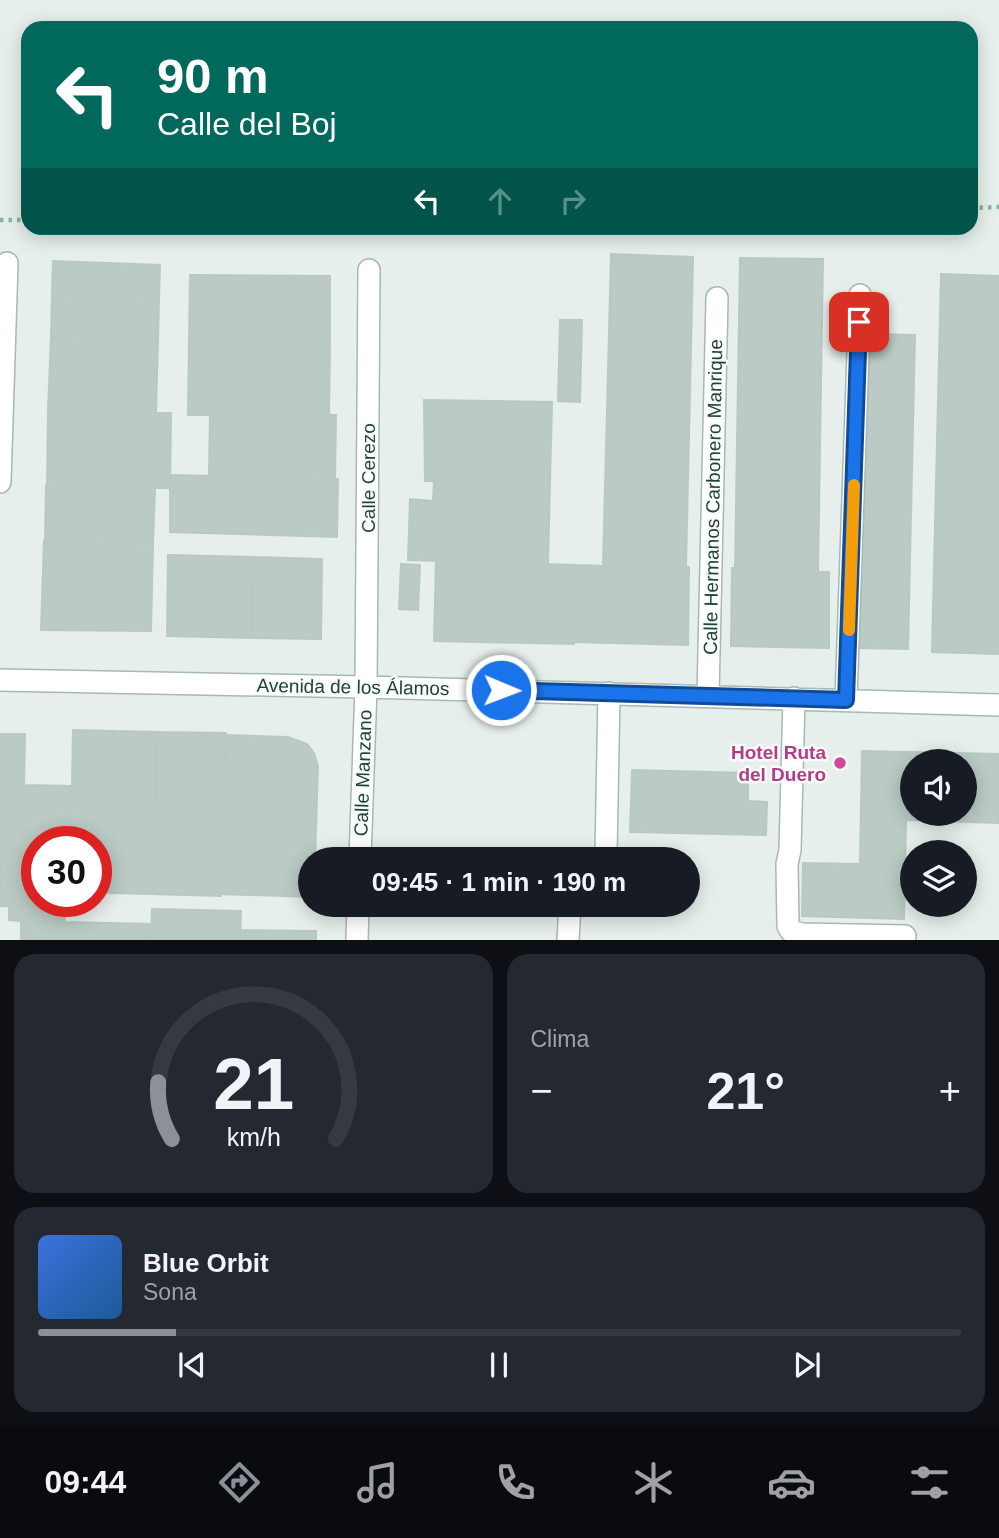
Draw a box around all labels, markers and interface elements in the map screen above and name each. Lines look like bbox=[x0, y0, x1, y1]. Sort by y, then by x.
icon: left bbox=[42, 49, 133, 140]
text: 90 m bbox=[157, 49, 269, 103]
text: Calle del Boj bbox=[157, 106, 337, 142]
icon: left bbox=[408, 182, 446, 220]
icon: ahead bbox=[481, 182, 519, 220]
icon: right bbox=[554, 182, 592, 220]
pin bbox=[829, 292, 889, 352]
icon: arrive bbox=[840, 303, 878, 341]
street label: Calle Hermanos Carbonero Manrique bbox=[700, 339, 726, 655]
street label: Calle Cerezo bbox=[358, 423, 379, 533]
position arrow bbox=[464, 653, 538, 727]
street label: Avenida de los Álamos bbox=[256, 675, 450, 699]
street label: Calle Manzano bbox=[350, 709, 376, 837]
place label: Hotel Ruta del Duero bbox=[731, 742, 826, 785]
map controls bbox=[900, 749, 977, 917]
button: sound bbox=[900, 749, 977, 826]
marker: Hotel Ruta del Duero bbox=[832, 755, 848, 771]
speed limit sign: 30 bbox=[21, 826, 112, 917]
button: layers bbox=[900, 840, 977, 917]
text: 09:45 · 1 min · 190 m bbox=[372, 867, 626, 897]
text: Clima bbox=[531, 1026, 589, 1052]
text: 21 bbox=[213, 1044, 294, 1125]
text: 21° bbox=[706, 1062, 785, 1120]
text: − bbox=[531, 1070, 553, 1112]
text: + bbox=[939, 1070, 961, 1112]
text: km/h bbox=[226, 1123, 280, 1151]
text: Blue Orbit bbox=[143, 1248, 269, 1278]
text: Sona bbox=[143, 1279, 197, 1305]
icon: previous bbox=[173, 1346, 211, 1384]
icon: pause bbox=[480, 1346, 518, 1384]
icon: next bbox=[788, 1346, 826, 1384]
icon: directions bbox=[215, 1458, 264, 1507]
icon: music bbox=[353, 1458, 402, 1507]
icon: phone bbox=[491, 1458, 540, 1507]
icon: climate bbox=[629, 1458, 678, 1507]
icon: car bbox=[767, 1458, 816, 1507]
icon: filters bbox=[905, 1458, 954, 1507]
text: 09:44 bbox=[45, 1464, 126, 1500]

